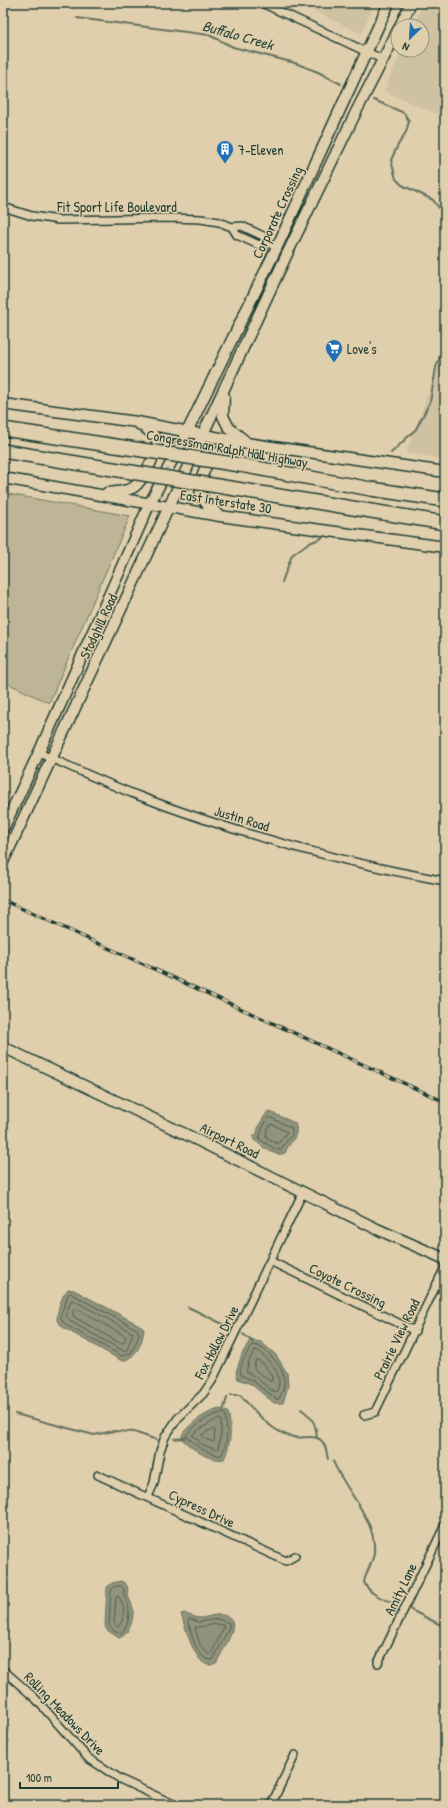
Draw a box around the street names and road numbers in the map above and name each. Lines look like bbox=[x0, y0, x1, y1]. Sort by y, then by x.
street label: Corporate Crossing bbox=[247, 163, 308, 262]
street label: Fit Sport Life Boulevard bbox=[56, 197, 177, 217]
street label: Congressman Ralph Hall Highway bbox=[145, 424, 309, 473]
street label: East Interstate 30 bbox=[179, 484, 273, 518]
street label: Stodghill Road bbox=[75, 590, 122, 662]
street label: Justin Road bbox=[212, 801, 272, 836]
street label: Airport Road bbox=[197, 1118, 263, 1164]
street label: Coyote Crossing bbox=[306, 1258, 390, 1313]
street label: Prairie View Road bbox=[368, 1295, 424, 1382]
street label: Fox Hollow Drive bbox=[189, 1302, 243, 1383]
street label: Cypress Drive bbox=[165, 1484, 239, 1533]
street label: Amity Lane bbox=[379, 1559, 422, 1619]
street label: Rolling Meadows Drive bbox=[20, 1667, 110, 1760]

